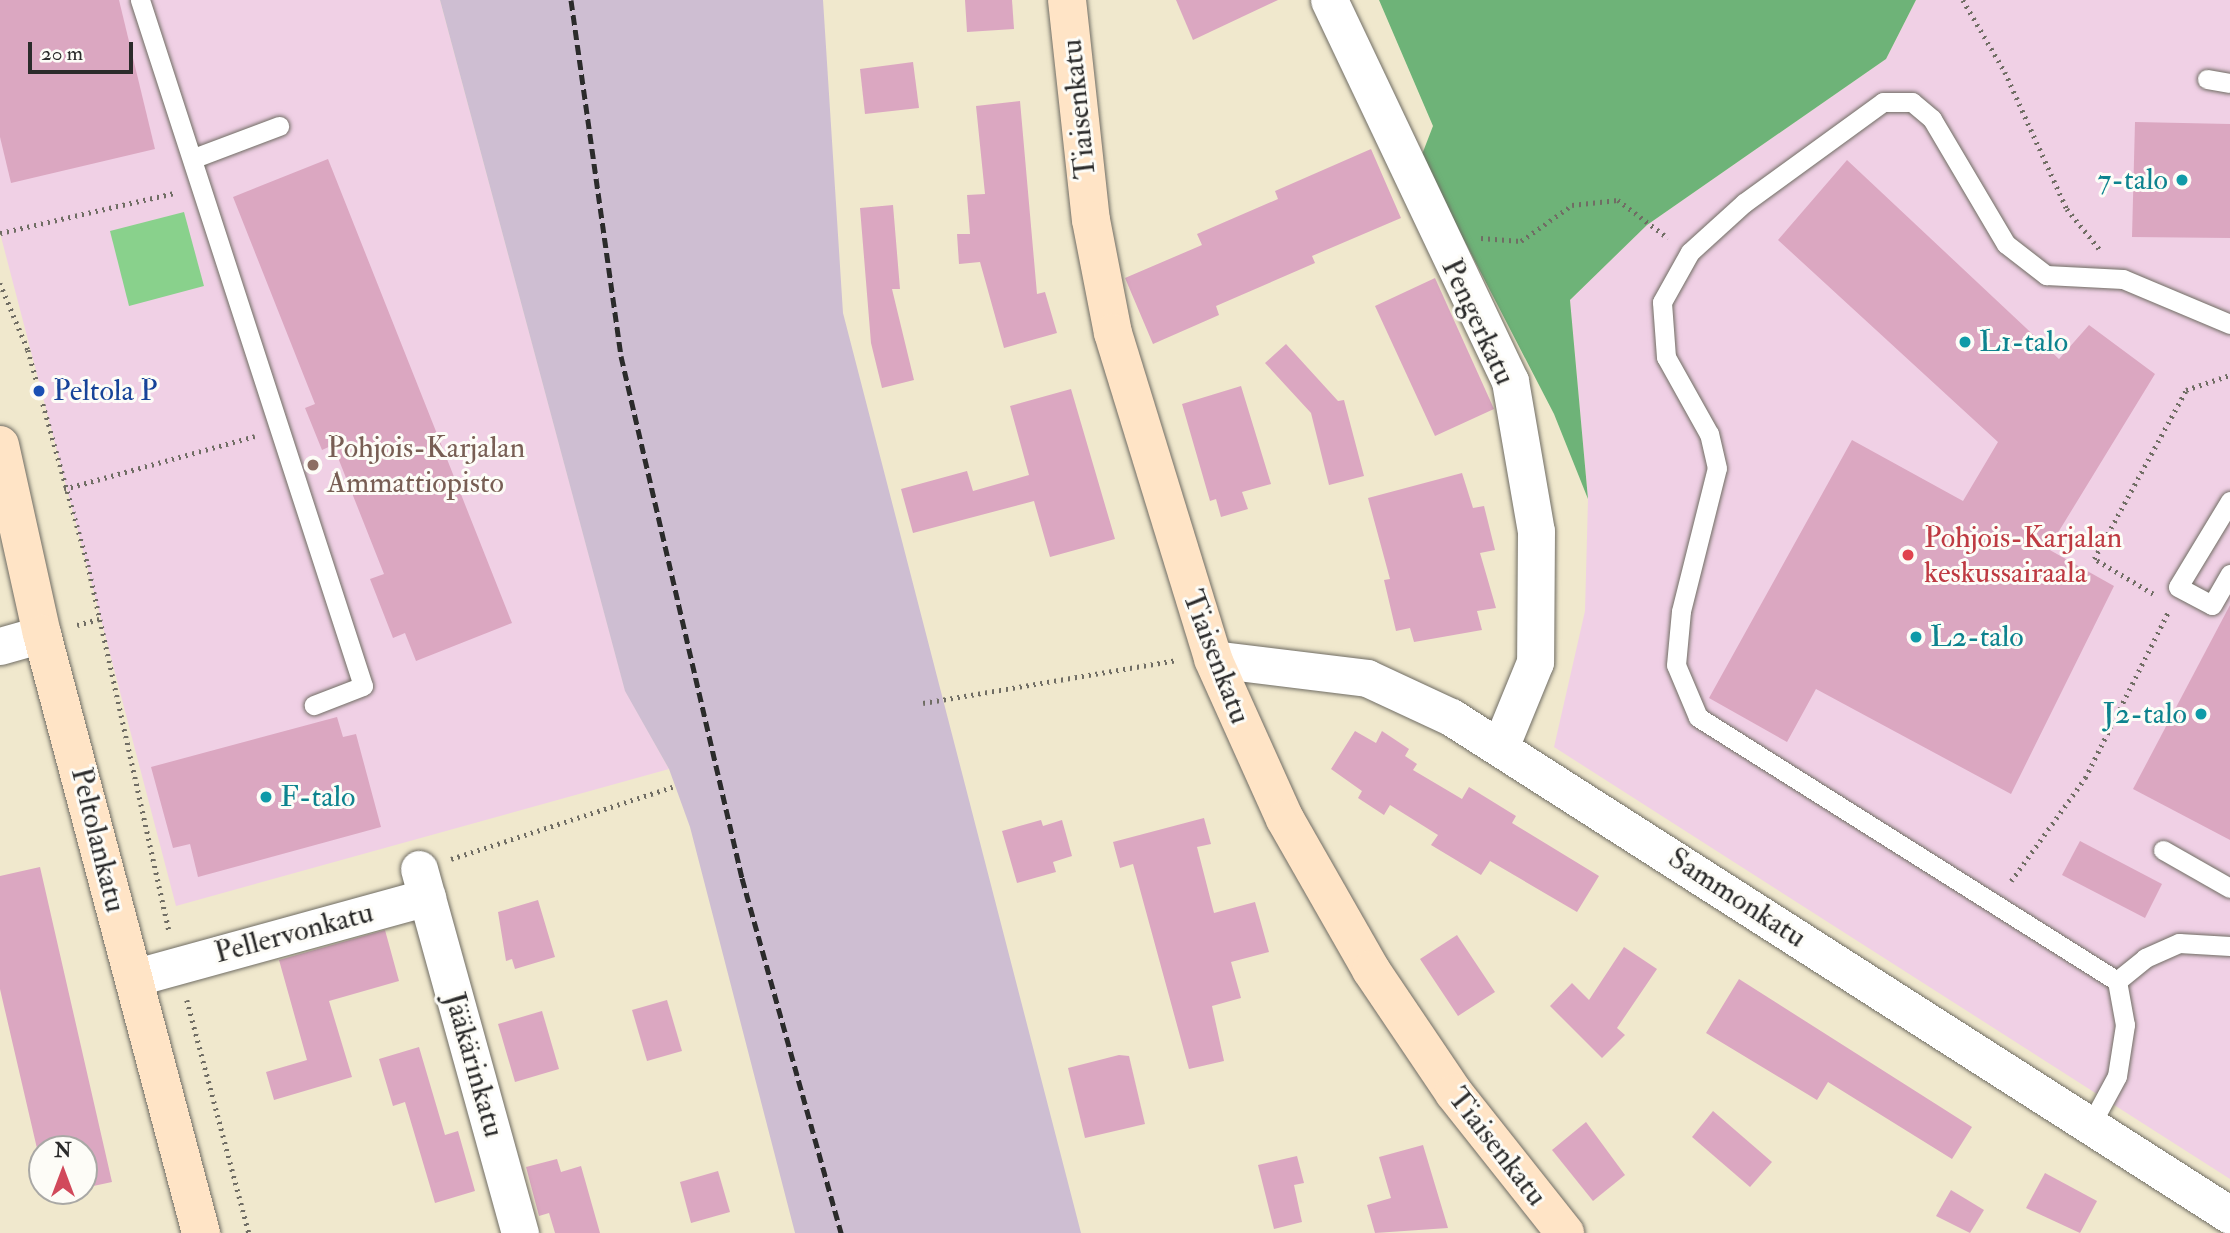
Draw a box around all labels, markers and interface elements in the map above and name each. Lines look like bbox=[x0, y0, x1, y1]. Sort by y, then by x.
scale bar bbox=[32, 28, 136, 72]
street label: Tiaisenkatu bbox=[1054, 37, 1104, 181]
text: 20 m bbox=[41, 40, 83, 67]
place label: 7-talo bbox=[2097, 162, 2168, 198]
marker: 7-talo bbox=[2174, 172, 2190, 188]
street label: Pengerkatu bbox=[1433, 253, 1523, 391]
place label: L1-talo bbox=[1979, 324, 2068, 360]
marker: L1-talo bbox=[1957, 334, 1973, 350]
place label: Peltola P bbox=[53, 373, 158, 409]
marker: Peltola P bbox=[31, 383, 47, 399]
place label: Pohjois-Karjalan Ammattiopisto bbox=[327, 430, 525, 500]
marker: Pohjois-Karjalan Ammattiopisto bbox=[305, 457, 321, 473]
place label: Pohjois-Karjalan keskussairaala bbox=[1924, 520, 2122, 590]
marker: Pohjois-Karjalan keskussairaala bbox=[1898, 545, 1918, 565]
street label: Tiaisenkatu bbox=[1174, 585, 1258, 729]
place label: L2-talo bbox=[1930, 619, 2024, 655]
marker: L2-talo bbox=[1908, 629, 1924, 645]
place label: J2-talo bbox=[2103, 696, 2187, 732]
marker: J2-talo bbox=[2193, 706, 2209, 722]
street label: Peltolankatu bbox=[63, 764, 133, 916]
place label: F-talo bbox=[280, 779, 356, 815]
marker: F-talo bbox=[258, 789, 274, 805]
street label: Sammonkatu bbox=[1661, 840, 1813, 956]
street label: Pellervonkatu bbox=[211, 895, 377, 971]
street label: Jääkärinkatu bbox=[436, 988, 512, 1142]
street label: Tiaisenkatu bbox=[1440, 1081, 1554, 1213]
north arrow bbox=[28, 1135, 98, 1205]
text: N bbox=[54, 1139, 72, 1163]

